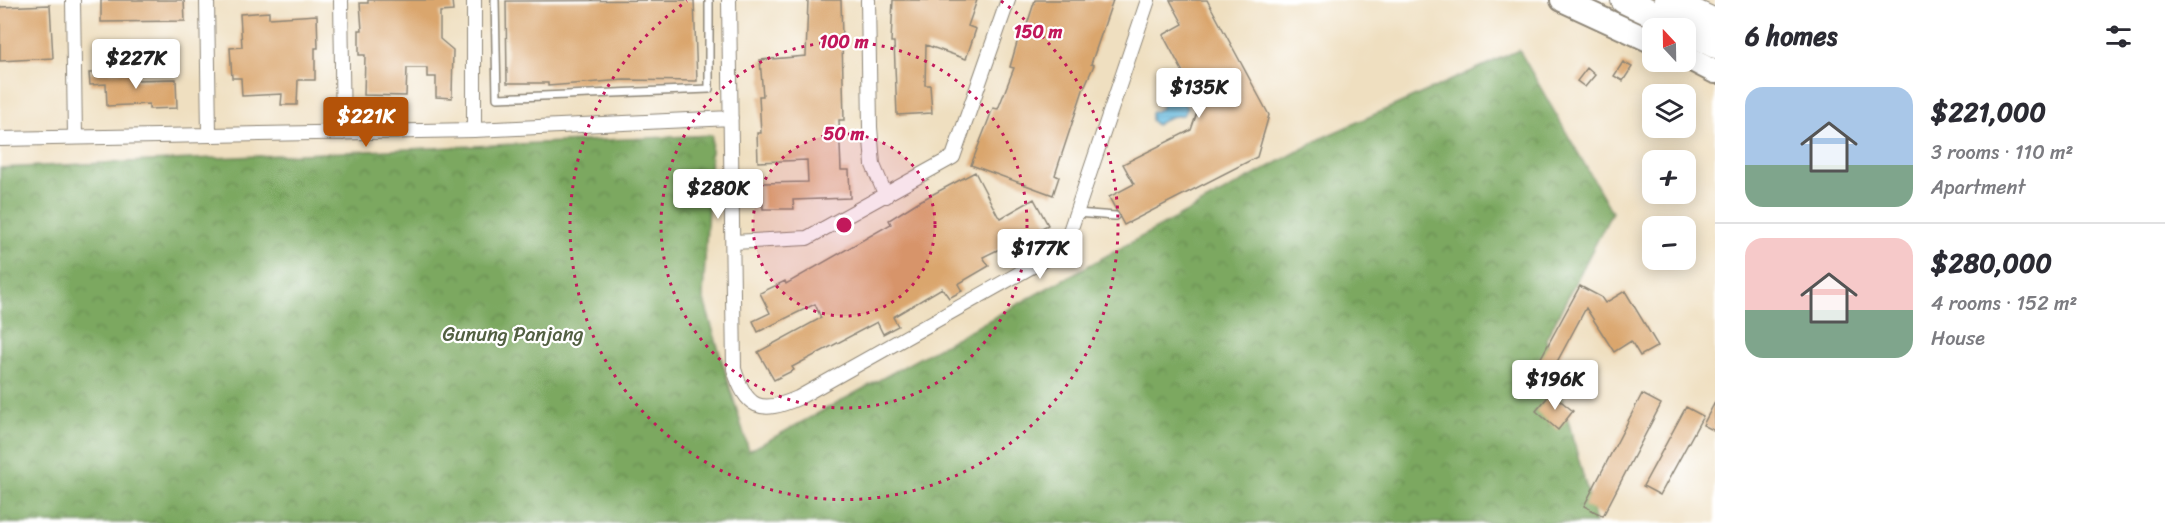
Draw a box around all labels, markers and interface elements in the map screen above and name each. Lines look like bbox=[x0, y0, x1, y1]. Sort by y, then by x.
text: 6 homes bbox=[1745, 13, 1837, 59]
text: 150 m bbox=[1014, 16, 1062, 48]
north arrow bbox=[1642, 18, 1696, 72]
map controls bbox=[1642, 18, 1696, 270]
icon: filters bbox=[2102, 20, 2135, 53]
text: 100 m bbox=[820, 26, 869, 58]
pin: $227K bbox=[94, 39, 178, 90]
text: $227K bbox=[106, 41, 166, 76]
pin: $135K bbox=[1157, 68, 1241, 119]
text: $135K bbox=[1170, 70, 1228, 105]
button: layers bbox=[1642, 84, 1696, 138]
text: $221,000 bbox=[1931, 89, 2046, 135]
pin: $221K bbox=[324, 97, 408, 148]
text: $221K bbox=[337, 99, 395, 134]
icon: home bbox=[1793, 111, 1865, 183]
text: 50 m bbox=[824, 118, 865, 150]
text: 3 rooms · 110 m² bbox=[1931, 135, 2073, 170]
button: + bbox=[1642, 150, 1696, 204]
pin: $280K bbox=[676, 169, 760, 220]
text: Apartment bbox=[1931, 170, 2025, 205]
text: $280K bbox=[687, 171, 749, 206]
centre of rings bbox=[834, 215, 854, 235]
button: − bbox=[1642, 216, 1696, 270]
pin: $177K bbox=[998, 229, 1082, 280]
text: $177K bbox=[1011, 231, 1069, 266]
text: $280,000 bbox=[1931, 240, 2052, 286]
icon: home bbox=[1793, 262, 1865, 334]
text: 4 rooms · 152 m² bbox=[1931, 286, 2077, 321]
park label: Gunung Panjang bbox=[442, 317, 584, 352]
text: House bbox=[1931, 321, 1985, 356]
pin: $196K bbox=[1513, 360, 1597, 411]
text: $196K bbox=[1526, 362, 1584, 397]

